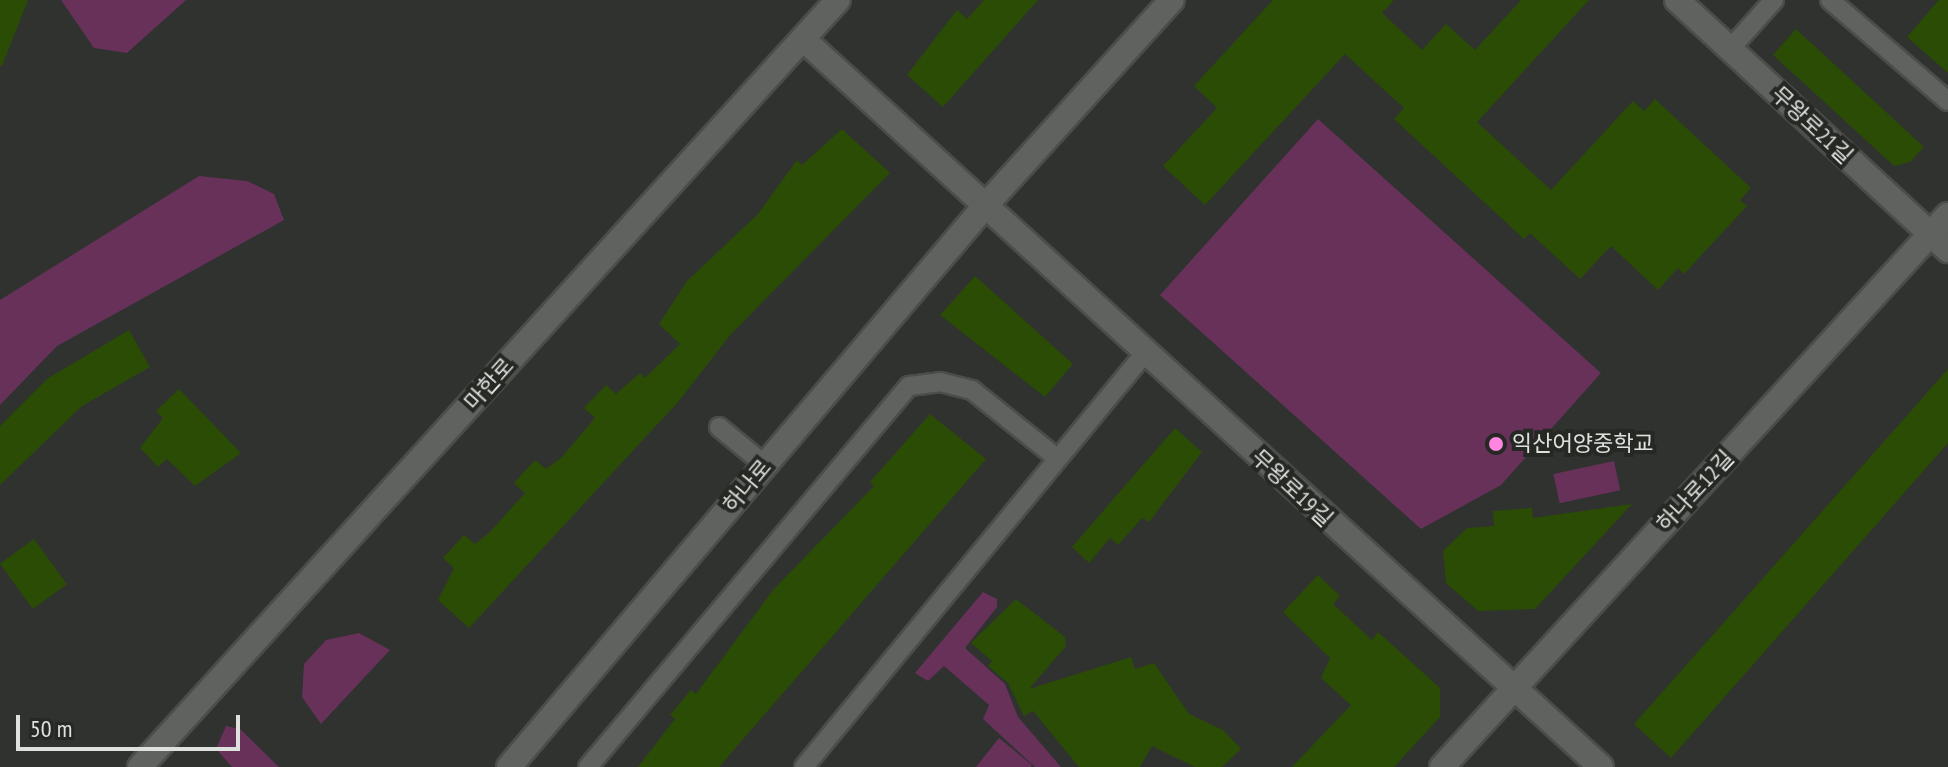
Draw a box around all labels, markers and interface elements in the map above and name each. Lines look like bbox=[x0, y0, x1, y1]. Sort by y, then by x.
street label: 무왕로21길 bbox=[1766, 81, 1858, 169]
street label: 마한로 bbox=[459, 353, 519, 415]
place label: 익산어양중학교 bbox=[1512, 431, 1654, 457]
marker: 익산어양중학교 bbox=[1487, 435, 1505, 453]
street label: 무왕로19길 bbox=[1246, 444, 1338, 532]
street label: 하나로12길 bbox=[1651, 445, 1739, 537]
street label: 하나로 bbox=[717, 454, 777, 518]
scale bar bbox=[20, 699, 244, 749]
text: 50 m bbox=[30, 713, 72, 744]

